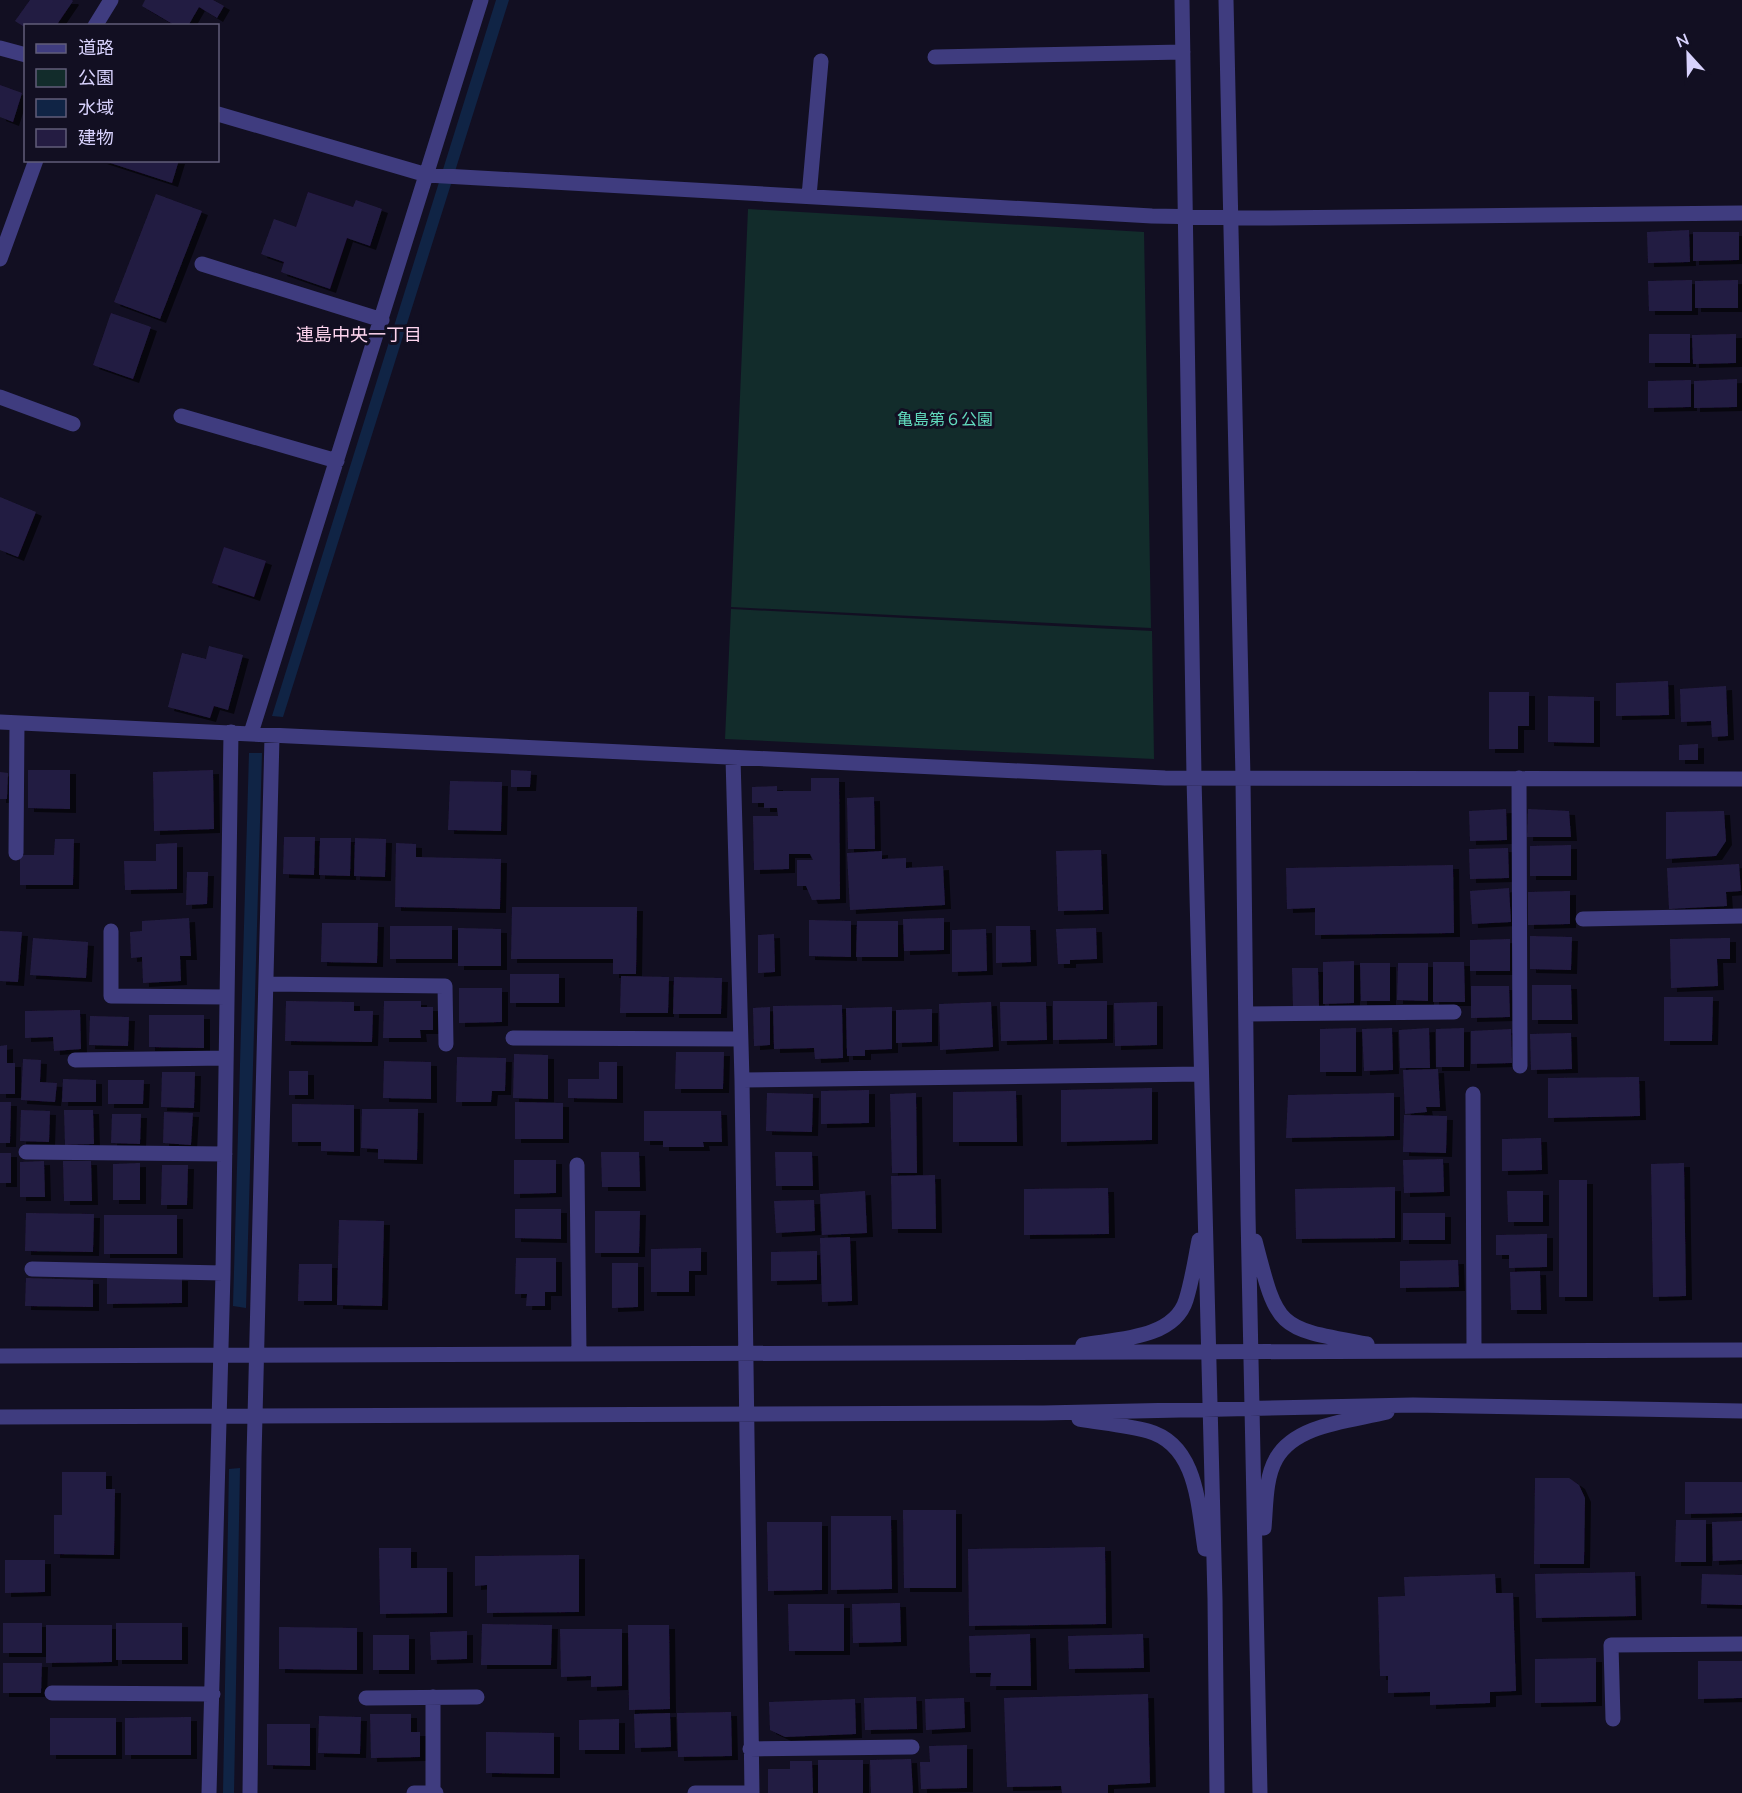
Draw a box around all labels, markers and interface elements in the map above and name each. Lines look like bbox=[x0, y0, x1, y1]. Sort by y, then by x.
legend bbox=[24, 24, 219, 162]
north arrow bbox=[1658, 24, 1718, 84]
text: N bbox=[1673, 29, 1692, 52]
text: 道路 bbox=[78, 36, 114, 59]
text: 公園 bbox=[78, 66, 114, 89]
text: 水域 bbox=[78, 96, 114, 119]
text: 建物 bbox=[78, 126, 114, 149]
district label: 連島中央一丁目 bbox=[296, 323, 422, 346]
park label: 亀島第６公園 bbox=[897, 409, 993, 429]

